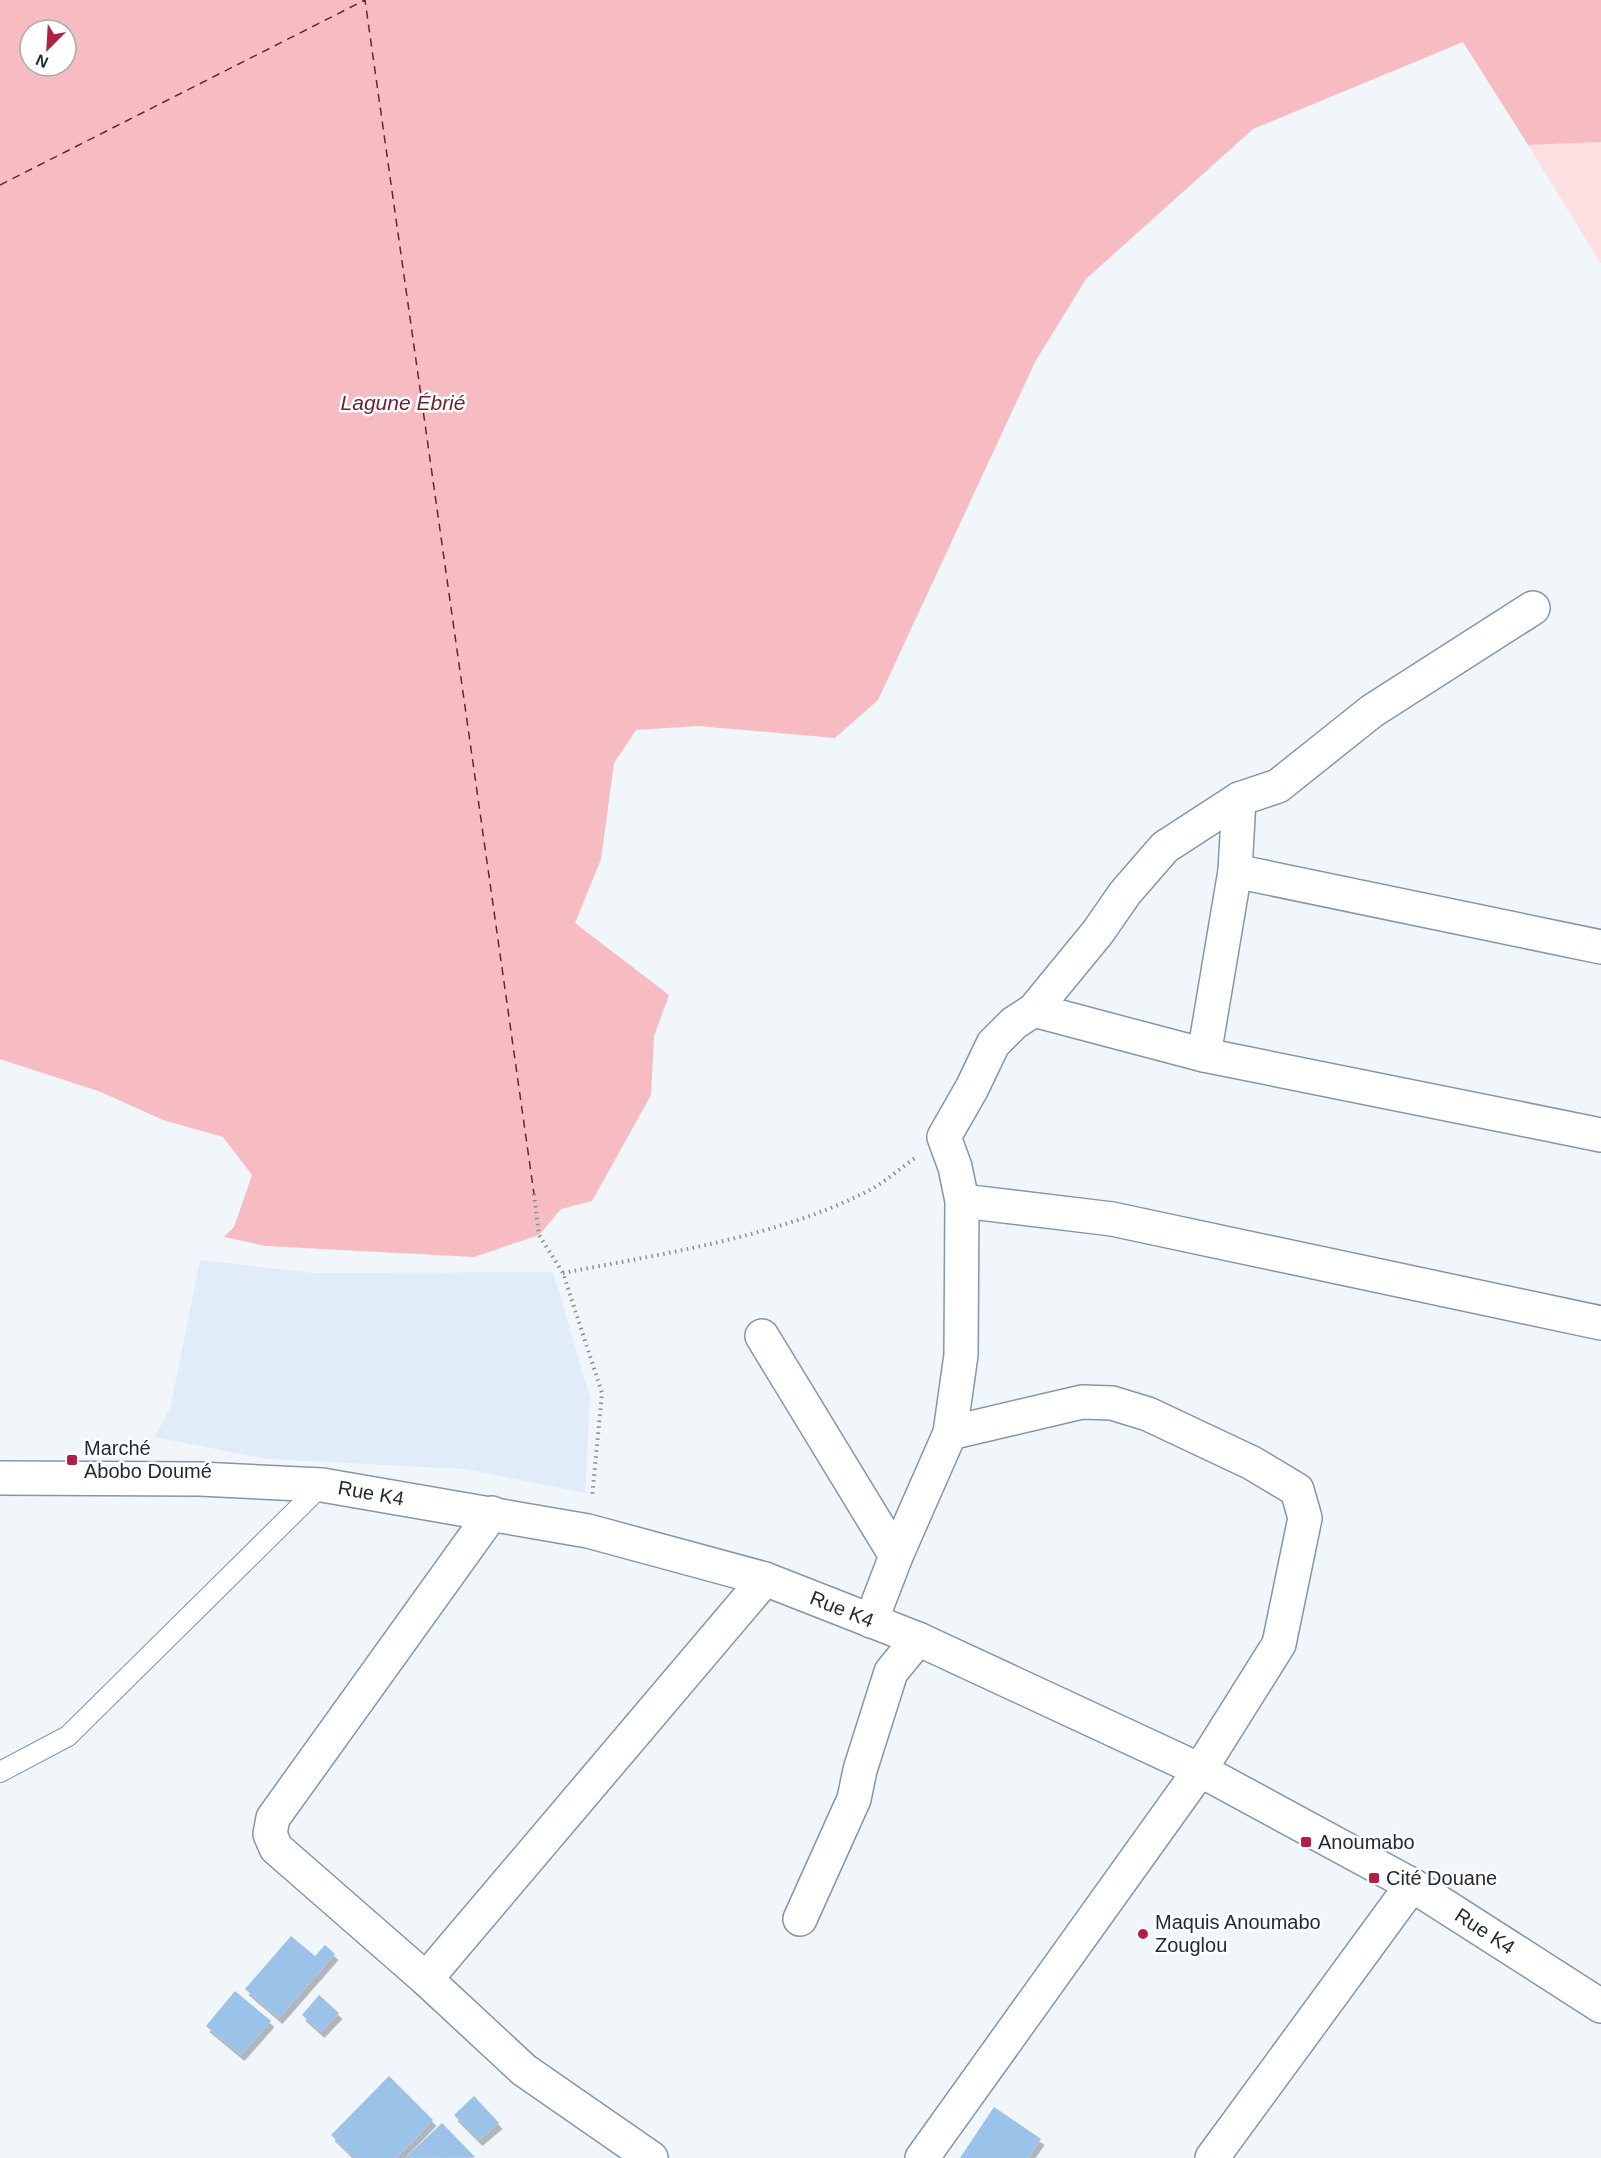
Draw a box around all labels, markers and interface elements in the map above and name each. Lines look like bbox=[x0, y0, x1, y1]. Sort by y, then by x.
north arrow bbox=[18, 18, 78, 78]
text: N bbox=[33, 51, 51, 71]
water label: Lagune Ébrié bbox=[341, 391, 465, 414]
place label: Marché Abobo Doumé bbox=[84, 1437, 212, 1482]
marker: Marché Abobo Doumé bbox=[65, 1453, 79, 1467]
street label: Rue K4 bbox=[336, 1476, 406, 1510]
street label: Rue K4 bbox=[807, 1586, 877, 1632]
place label: Anoumabo bbox=[1318, 1831, 1415, 1853]
marker: Anoumabo bbox=[1299, 1835, 1313, 1849]
place label: Cité Douane bbox=[1386, 1867, 1497, 1889]
marker: Cité Douane bbox=[1367, 1871, 1381, 1885]
street label: Rue K4 bbox=[1451, 1904, 1519, 1958]
place label: Maquis Anoumabo Zouglou bbox=[1155, 1911, 1321, 1956]
marker: Maquis Anoumabo Zouglou bbox=[1136, 1927, 1150, 1941]

